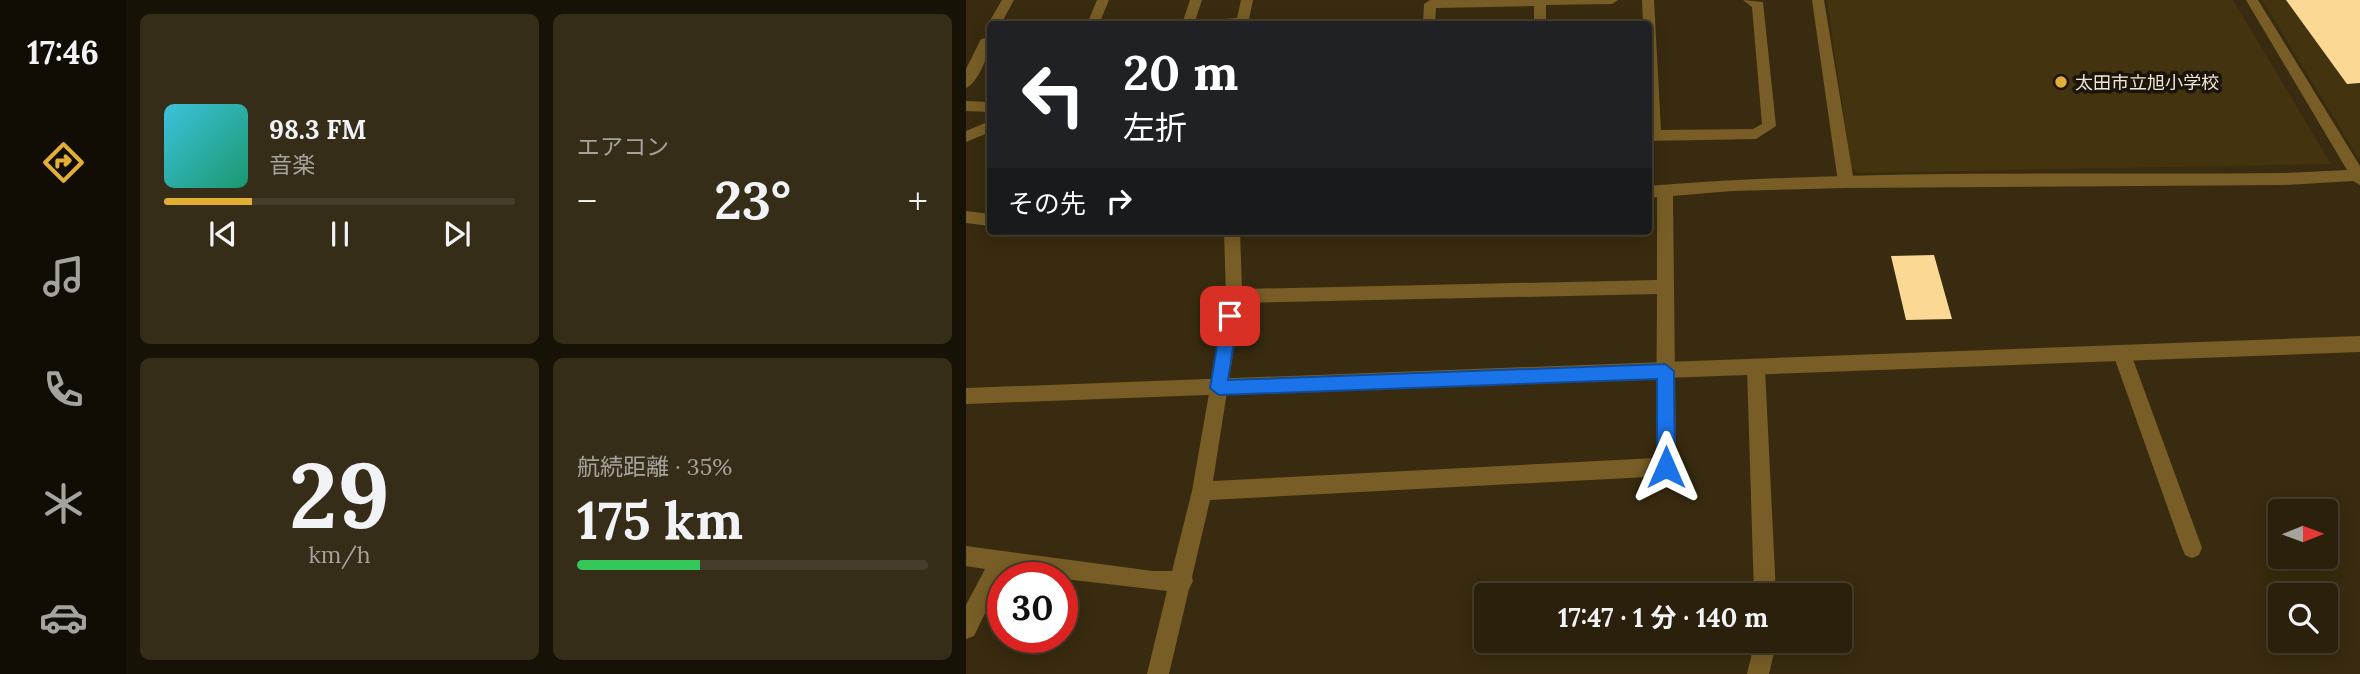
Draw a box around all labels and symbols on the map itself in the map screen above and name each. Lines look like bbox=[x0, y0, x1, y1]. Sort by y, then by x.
place label: 太田市立旭小学校 bbox=[2075, 71, 2219, 94]
marker: 太田市立旭小学校 bbox=[2053, 74, 2069, 90]
pin bbox=[1200, 286, 1260, 346]
position arrow bbox=[1629, 430, 1703, 504]
north arrow bbox=[2268, 499, 2338, 569]
speed limit sign: 30 bbox=[987, 562, 1078, 653]

